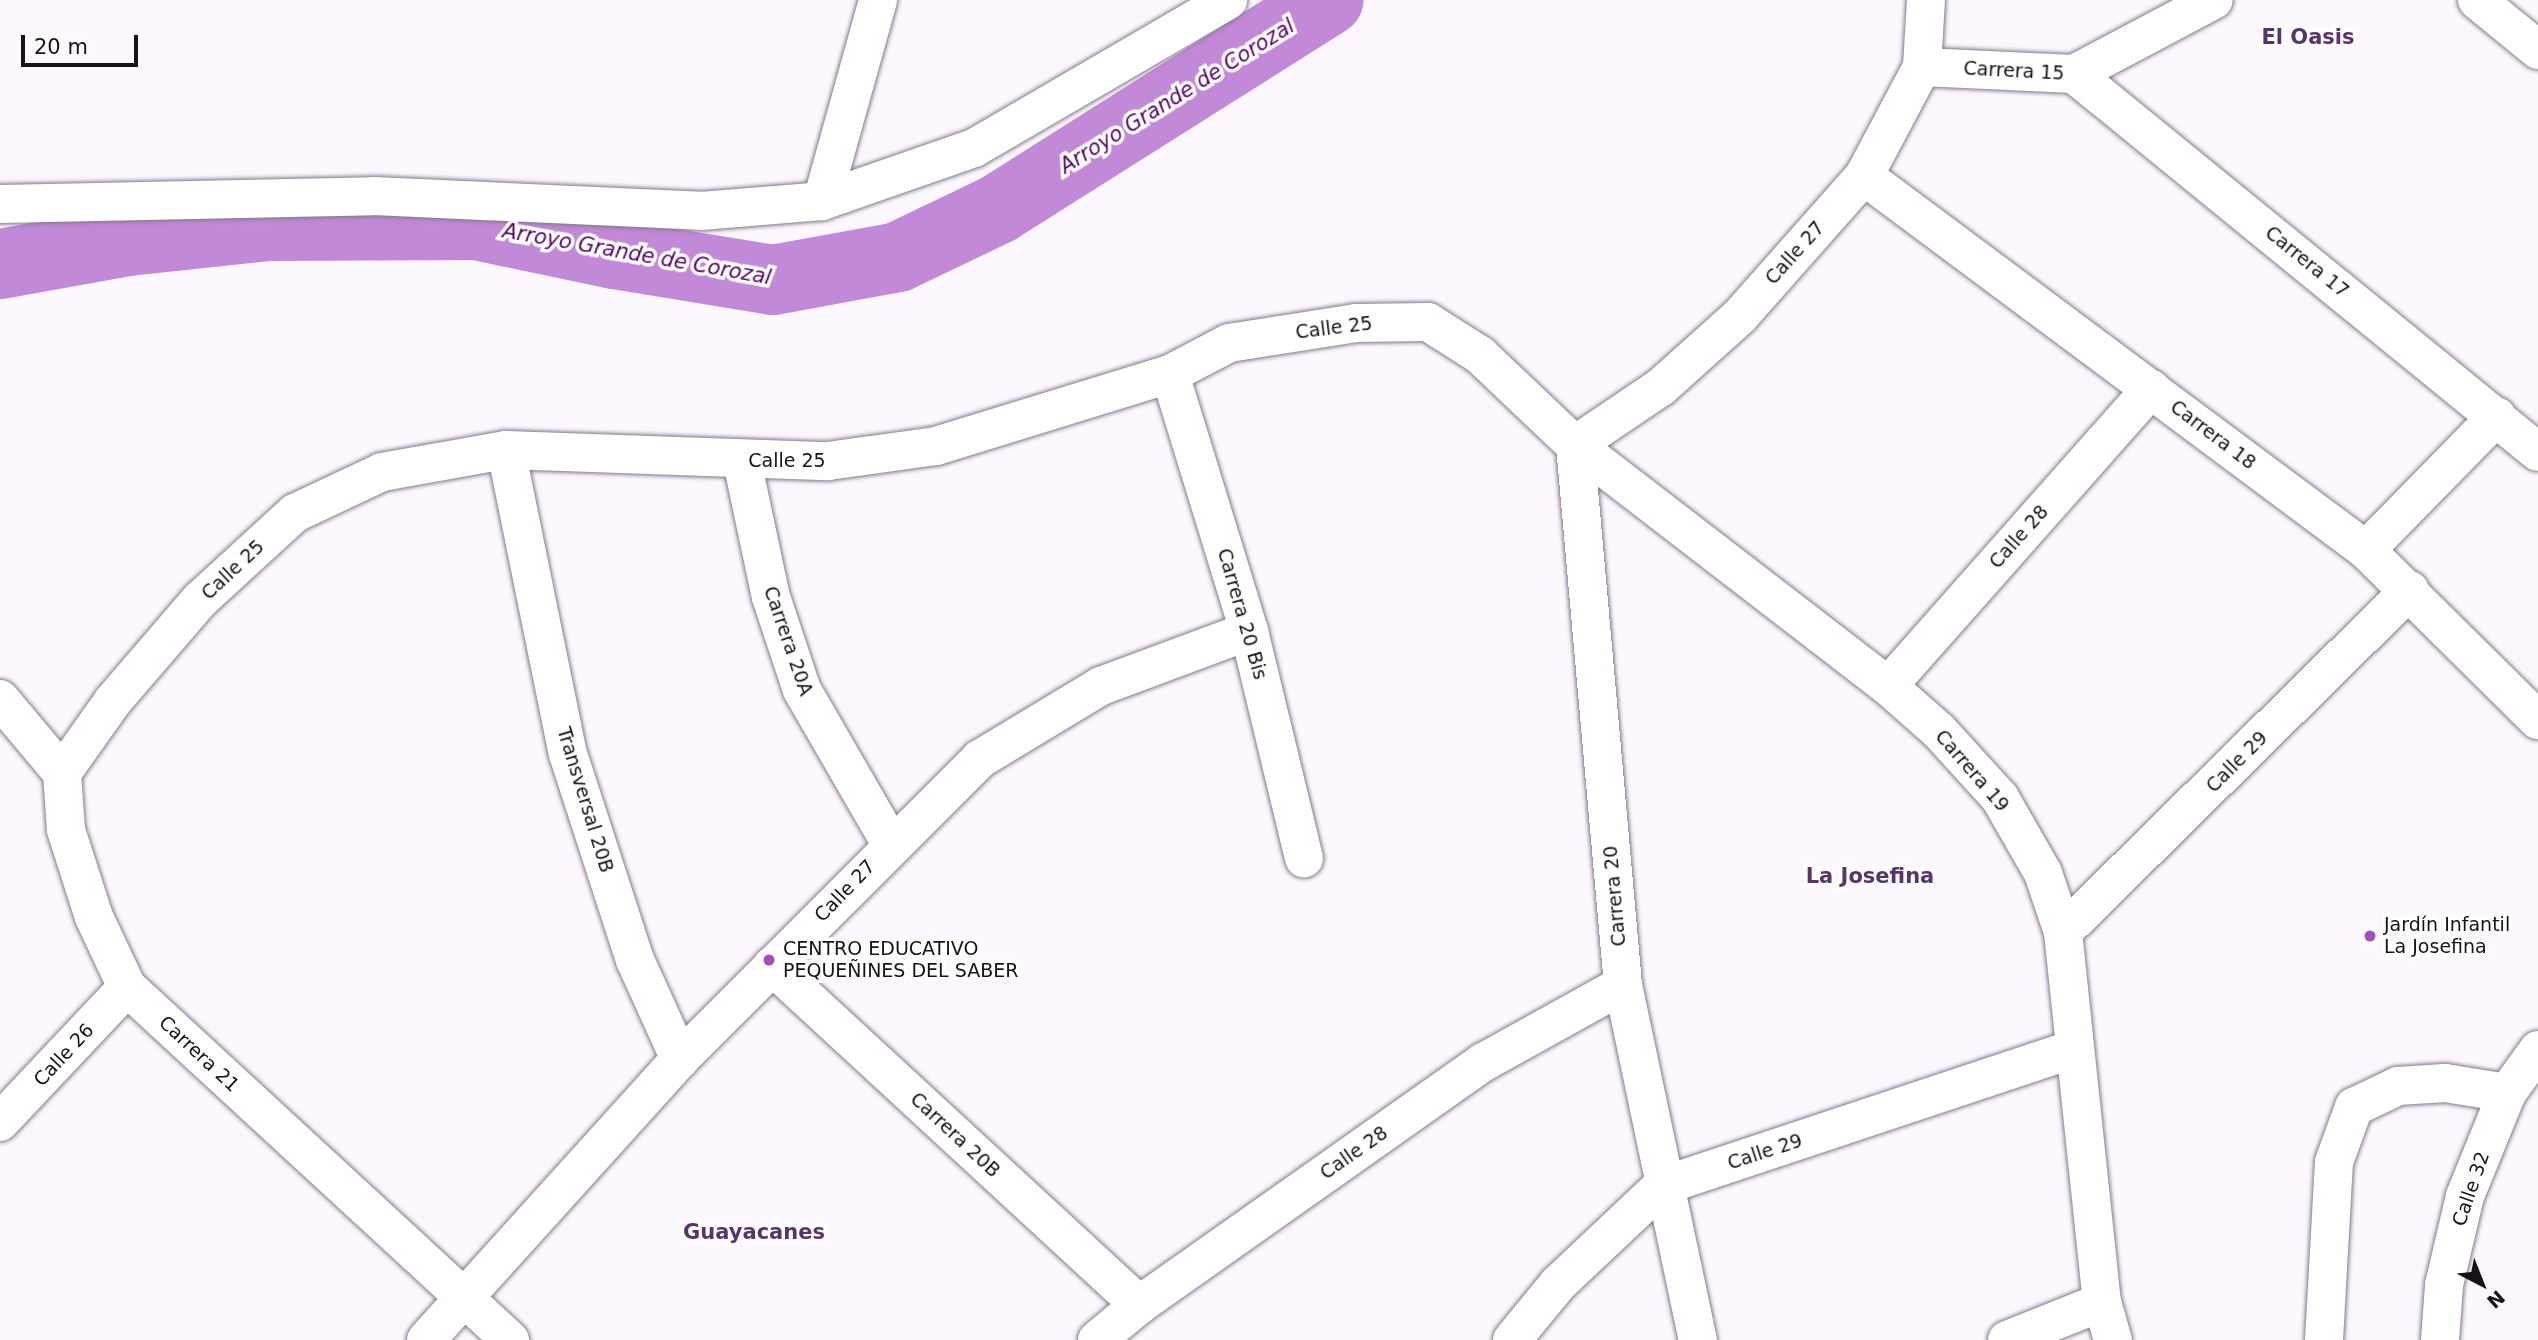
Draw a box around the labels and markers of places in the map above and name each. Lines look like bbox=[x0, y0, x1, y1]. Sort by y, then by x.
place label: Jardín Infantil La Josefina bbox=[2384, 914, 2510, 958]
marker: Jardín Infantil La Josefina bbox=[2362, 928, 2378, 944]
place label: CENTRO EDUCATIVO PEQUEÑINES DEL SABER bbox=[783, 938, 1018, 982]
marker: CENTRO EDUCATIVO PEQUEÑINES DEL SABER bbox=[761, 952, 777, 968]

